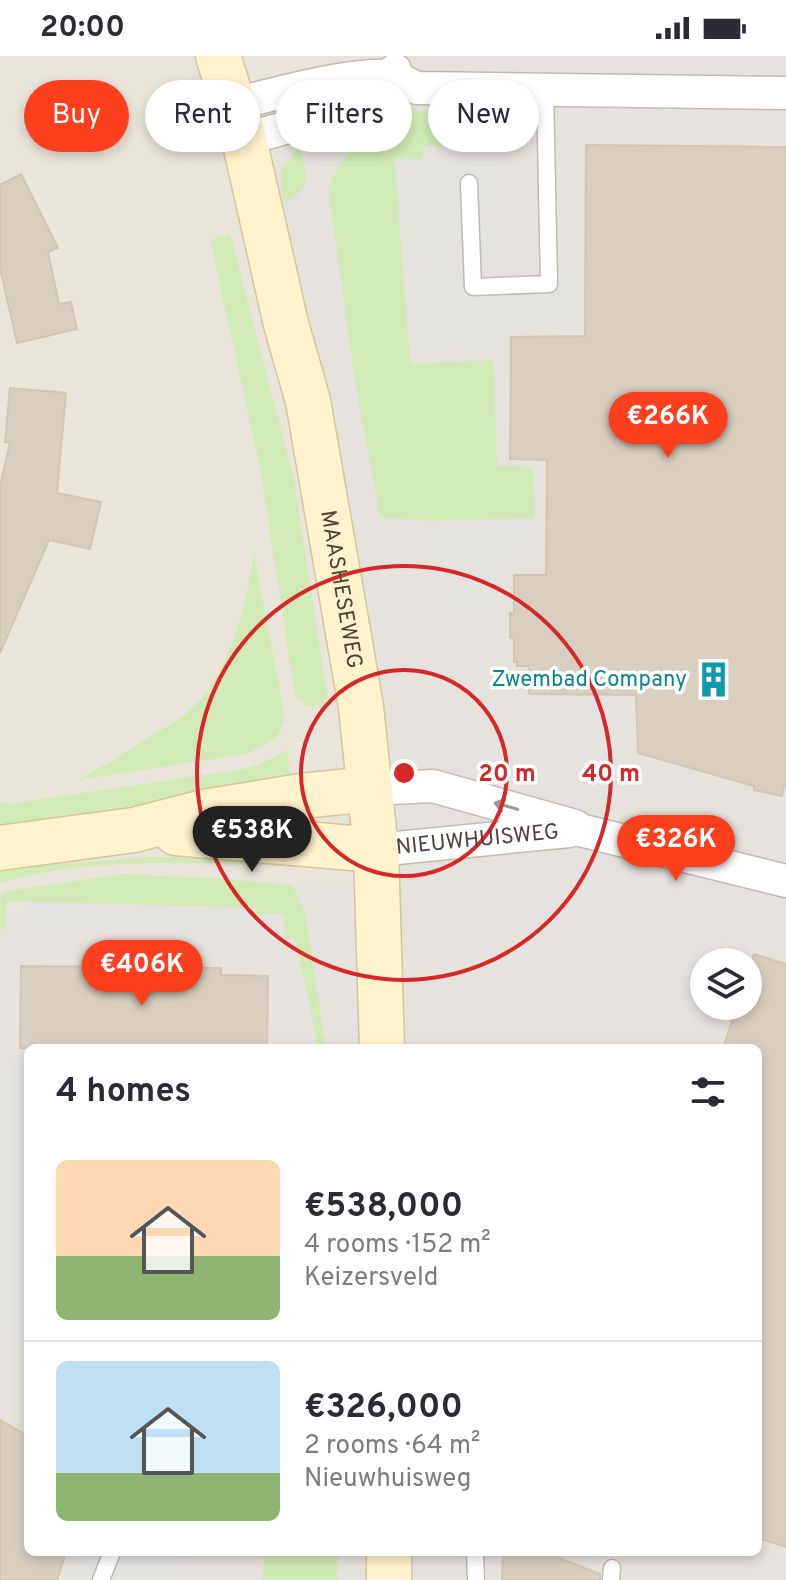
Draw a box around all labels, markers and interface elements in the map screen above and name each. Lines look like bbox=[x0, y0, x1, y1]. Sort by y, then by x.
text: 20:00 bbox=[40, 10, 125, 47]
chip: Buy bbox=[24, 80, 129, 152]
chip: Rent bbox=[145, 80, 260, 152]
chip: Filters bbox=[276, 80, 412, 152]
chip: New bbox=[428, 80, 539, 152]
pin: €266K bbox=[612, 392, 724, 460]
text: €266K bbox=[627, 401, 709, 434]
street label: MAASHESEWEG bbox=[314, 508, 368, 671]
building icon: Zwembad Company bbox=[694, 661, 732, 699]
place label: Zwembad Company bbox=[492, 667, 687, 694]
centre of rings bbox=[390, 759, 418, 787]
text: 20 m bbox=[478, 760, 536, 790]
text: 40 m bbox=[582, 760, 640, 790]
one-way arrow bbox=[494, 798, 520, 813]
pin: €538K bbox=[196, 806, 308, 874]
text: €538K bbox=[211, 815, 293, 848]
pin: €326K bbox=[620, 815, 732, 883]
street label: NIEUWHUISWEG bbox=[395, 819, 560, 861]
text: €326K bbox=[635, 824, 717, 857]
pin: €406K bbox=[86, 940, 198, 1008]
map controls bbox=[690, 948, 762, 1020]
button: layers bbox=[690, 948, 762, 1020]
text: €406K bbox=[100, 949, 184, 982]
icon: filters bbox=[686, 1070, 730, 1114]
text: 4 homes bbox=[56, 1071, 191, 1114]
text: €538,000 bbox=[304, 1186, 463, 1229]
icon: home bbox=[120, 1192, 216, 1288]
text: 4 rooms · 152 m² bbox=[304, 1229, 491, 1262]
text: Keizersveld bbox=[304, 1262, 438, 1295]
text: €326,000 bbox=[304, 1387, 463, 1430]
icon: home bbox=[120, 1393, 216, 1489]
text: 2 rooms · 64 m² bbox=[304, 1430, 480, 1463]
text: Nieuwhuisweg bbox=[304, 1463, 471, 1496]

